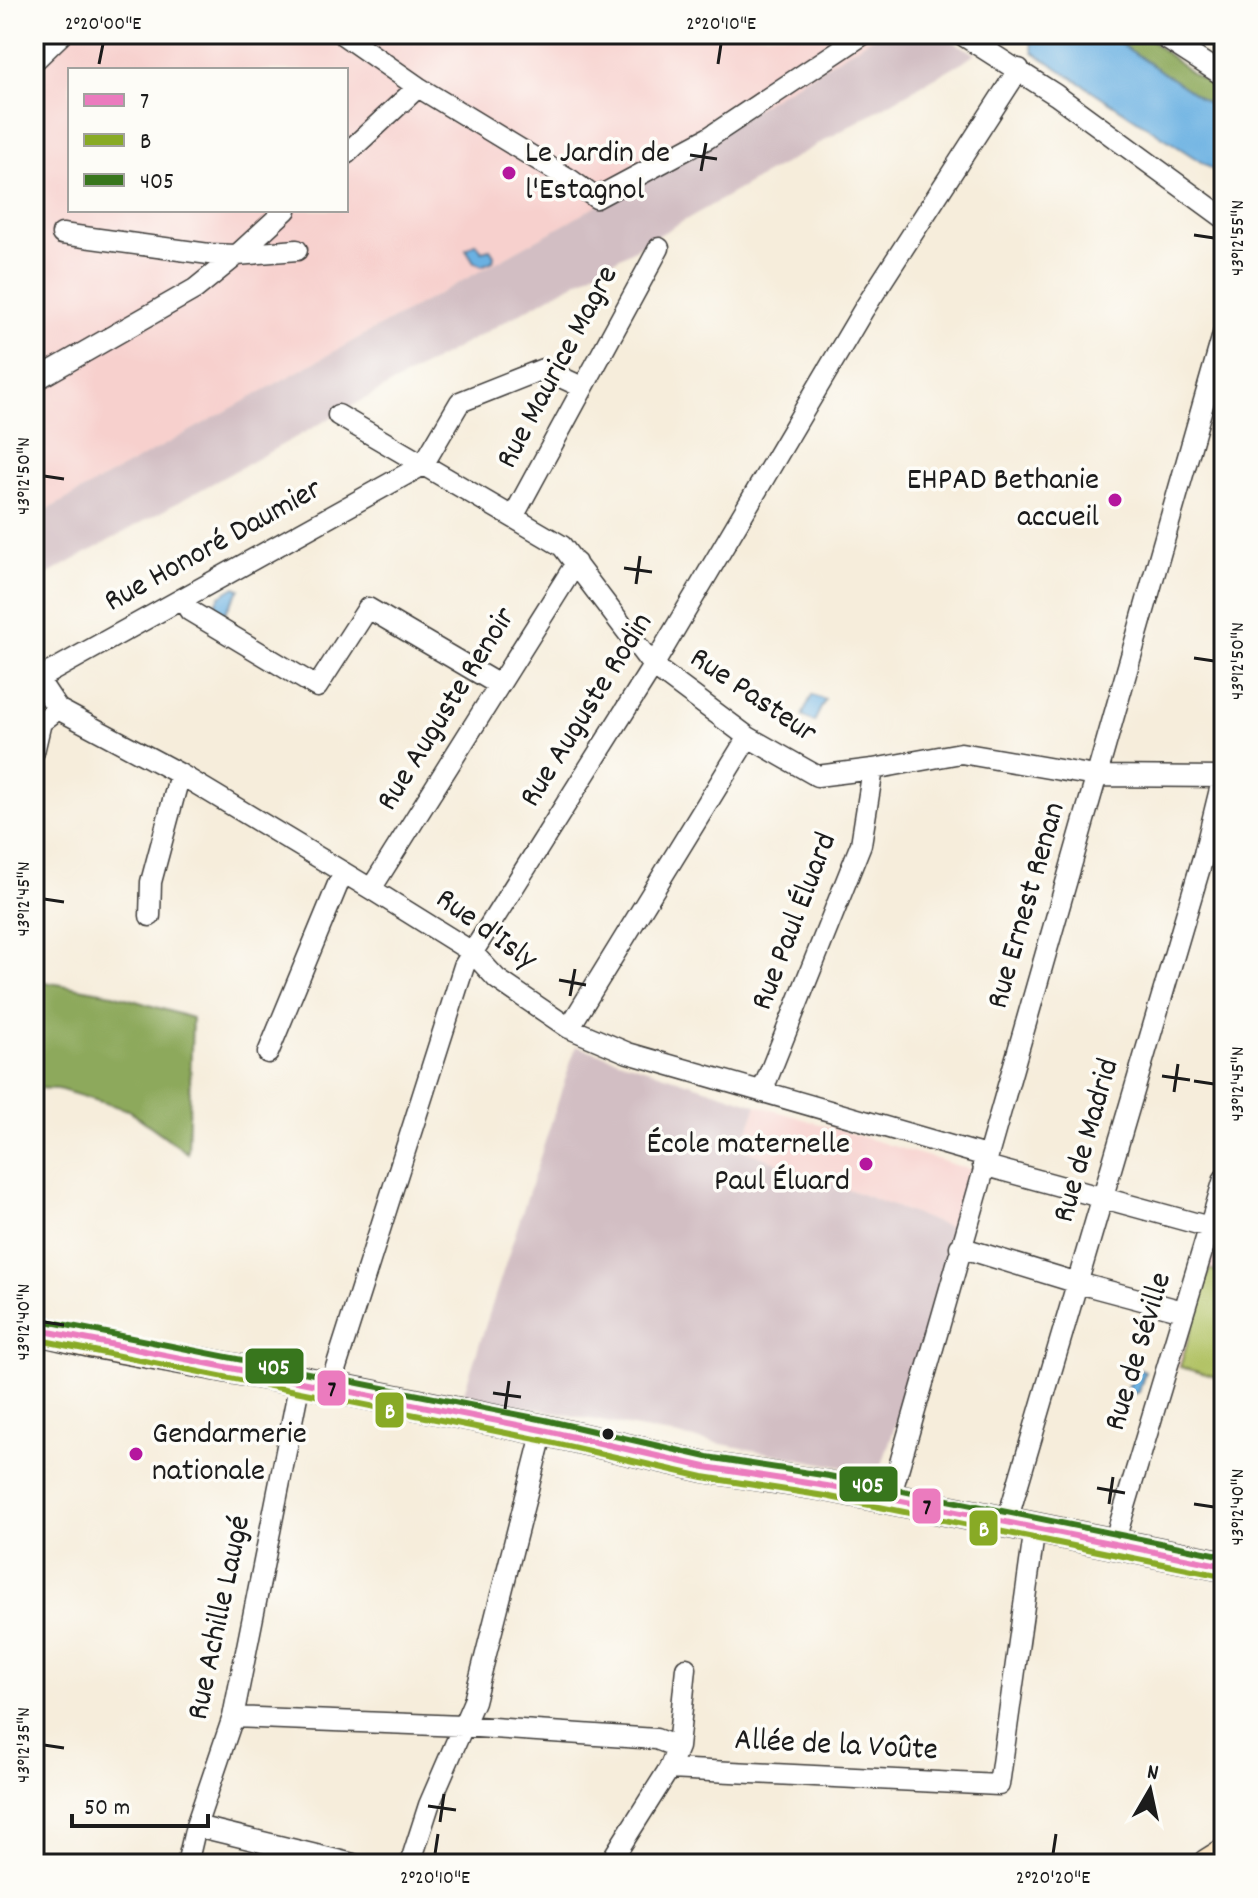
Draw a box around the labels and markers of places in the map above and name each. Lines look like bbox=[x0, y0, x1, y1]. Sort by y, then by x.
place label: Le Jardin de l'Estagnol bbox=[525, 132, 670, 215]
marker: Le Jardin de l'Estagnol bbox=[500, 164, 518, 182]
place label: EHPAD Bethanie accueil bbox=[907, 459, 1099, 542]
marker: EHPAD Bethanie accueil bbox=[1106, 491, 1124, 509]
place label: École maternelle Paul Éluard bbox=[646, 1123, 850, 1206]
marker: École maternelle Paul Éluard bbox=[857, 1155, 875, 1173]
place label: Gendarmerie nationale bbox=[152, 1413, 307, 1496]
unlabelled marker bbox=[600, 1426, 616, 1442]
marker: Gendarmerie nationale bbox=[127, 1445, 145, 1463]

